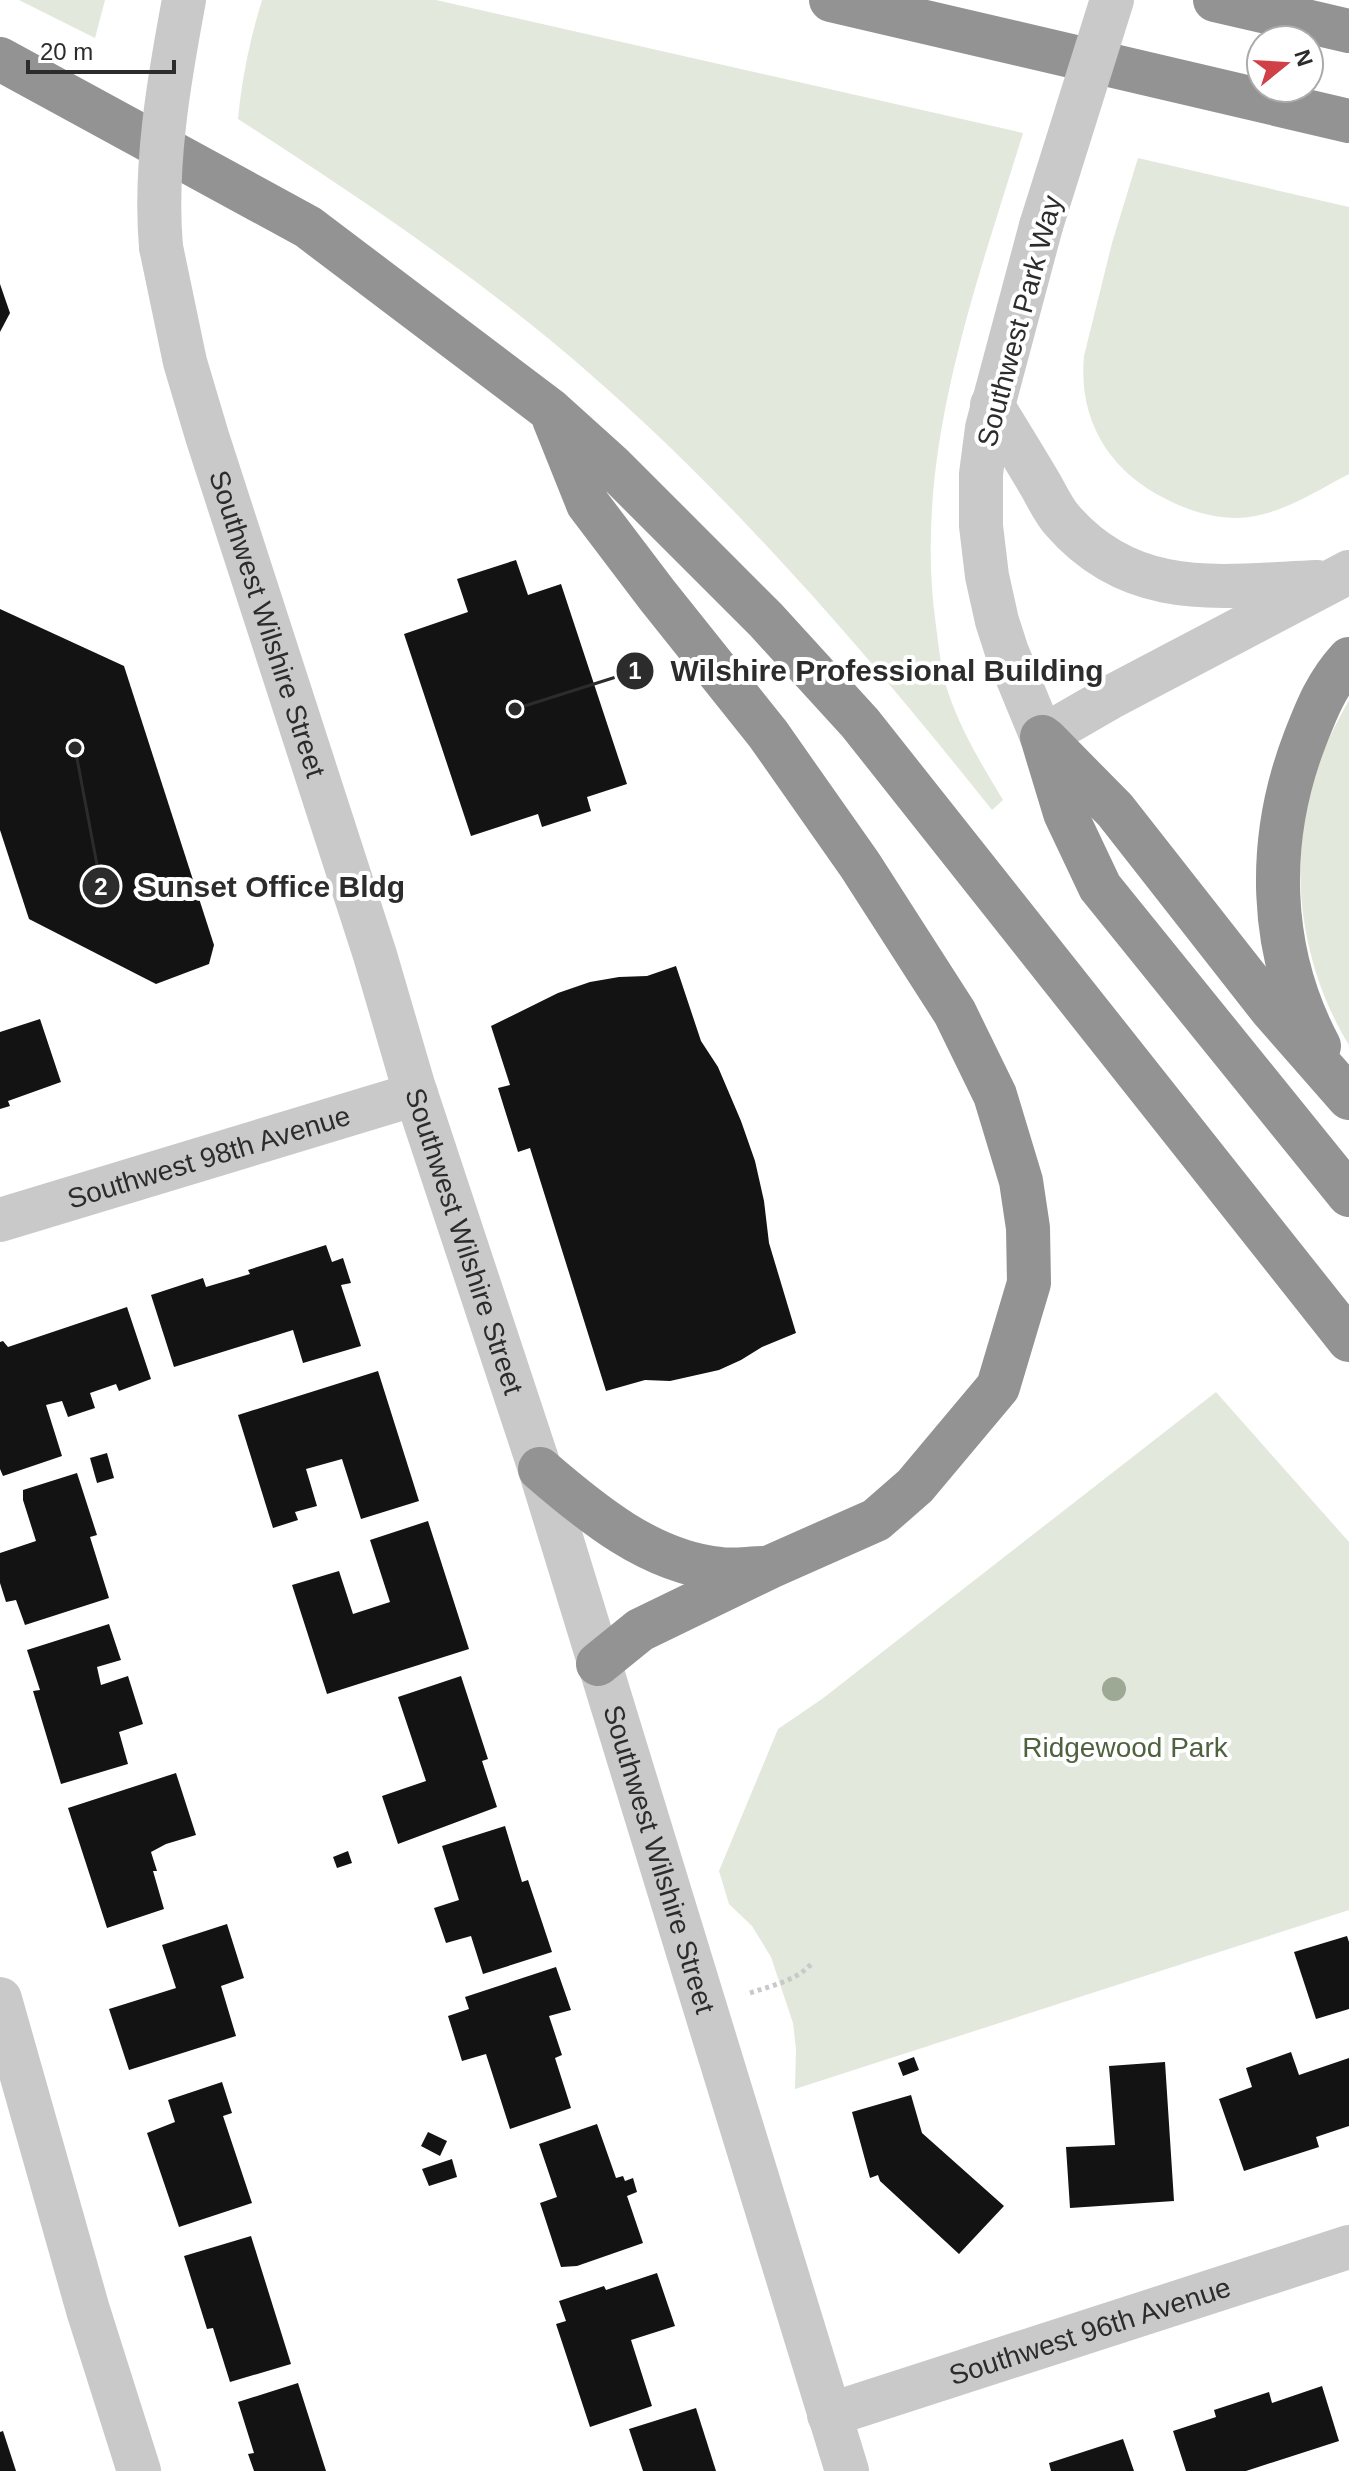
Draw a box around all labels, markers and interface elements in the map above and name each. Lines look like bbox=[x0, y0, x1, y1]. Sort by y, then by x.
scale bar bbox=[28, 24, 174, 74]
north arrow bbox=[1245, 24, 1325, 104]
text: 20 m bbox=[40, 38, 93, 65]
text: N bbox=[1289, 47, 1318, 69]
street label: Southwest Park Way bbox=[971, 192, 1068, 450]
street label: Southwest Wilshire Street bbox=[203, 467, 331, 781]
callout: Wilshire Professional Building bbox=[615, 644, 1120, 698]
text: Wilshire Professional Building bbox=[670, 654, 1104, 687]
text: 1 bbox=[628, 657, 642, 684]
callout: Sunset Office Bldg bbox=[81, 859, 422, 913]
text: Sunset Office Bldg bbox=[137, 870, 405, 903]
text: 2 bbox=[94, 873, 108, 900]
street label: Southwest Wilshire Street bbox=[399, 1084, 529, 1399]
street label: Southwest 98th Avenue bbox=[64, 1100, 354, 1215]
street label: Southwest Wilshire Street bbox=[597, 1701, 721, 2017]
park label: Ridgewood Park bbox=[1022, 1732, 1229, 1763]
street label: Southwest 96th Avenue bbox=[945, 2271, 1234, 2391]

